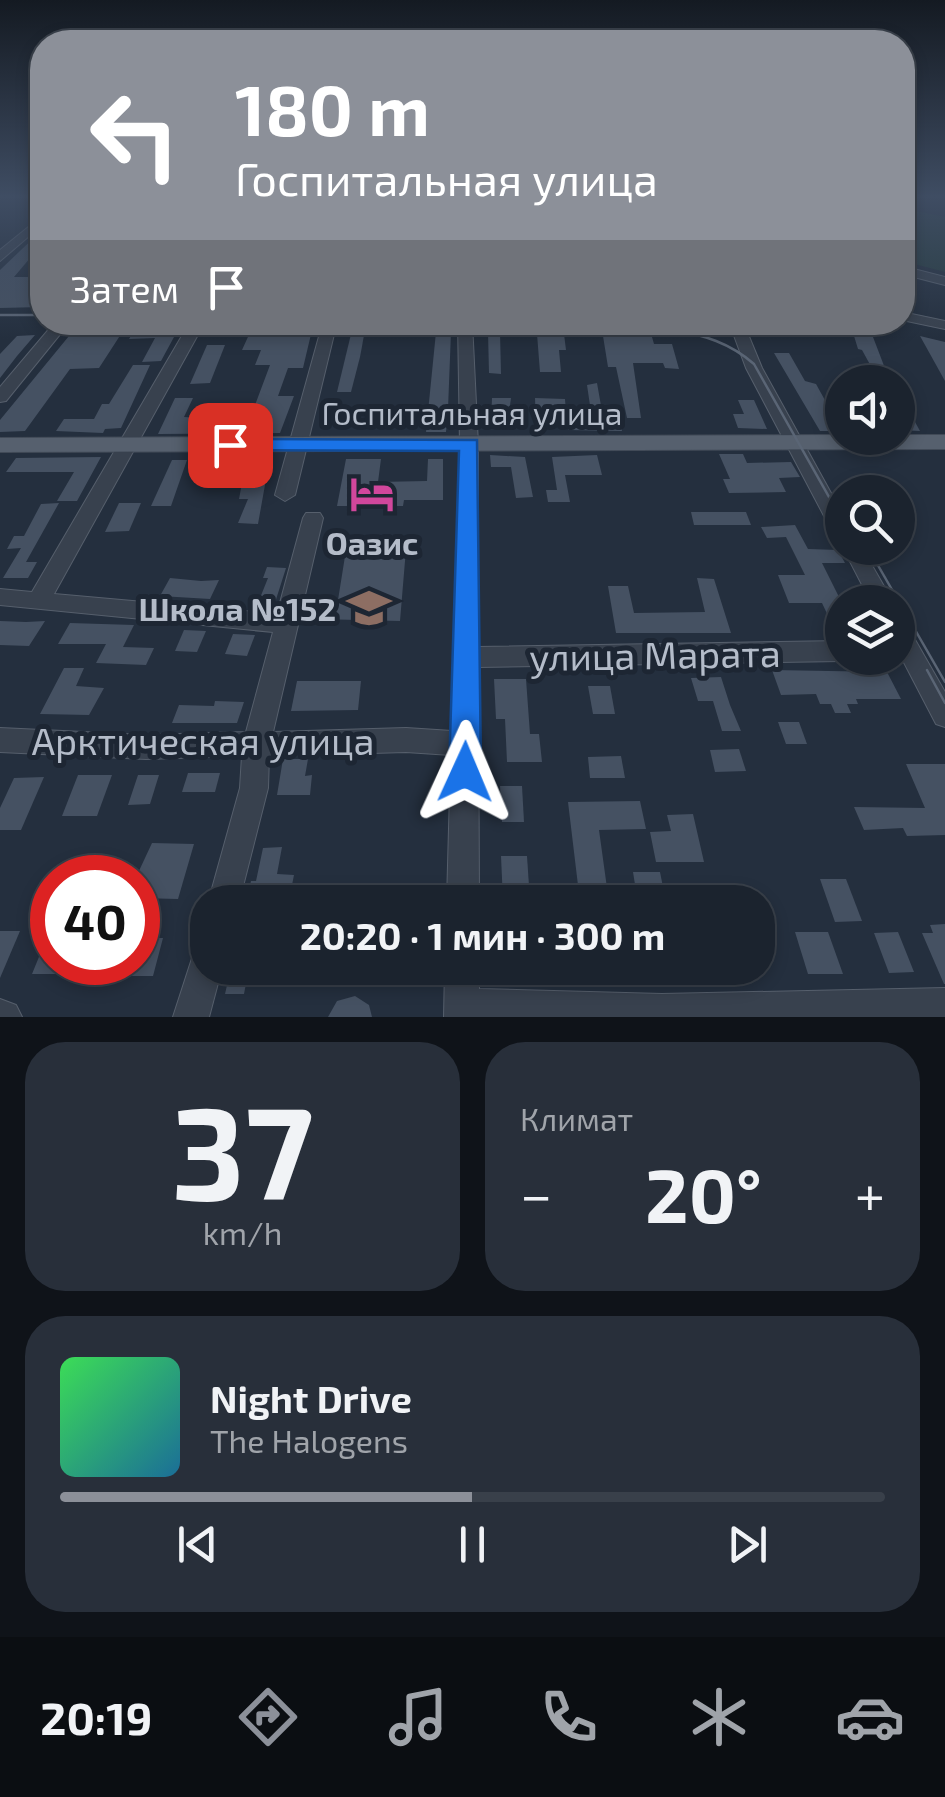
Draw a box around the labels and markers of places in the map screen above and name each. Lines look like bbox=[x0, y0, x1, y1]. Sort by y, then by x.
pin bbox=[188, 403, 273, 488]
hotel icon: Оазис bbox=[348, 470, 396, 518]
place label: Оазис bbox=[326, 523, 418, 561]
school or university icon: Школа №152 bbox=[345, 584, 393, 632]
place label: Школа №152 bbox=[138, 589, 336, 627]

